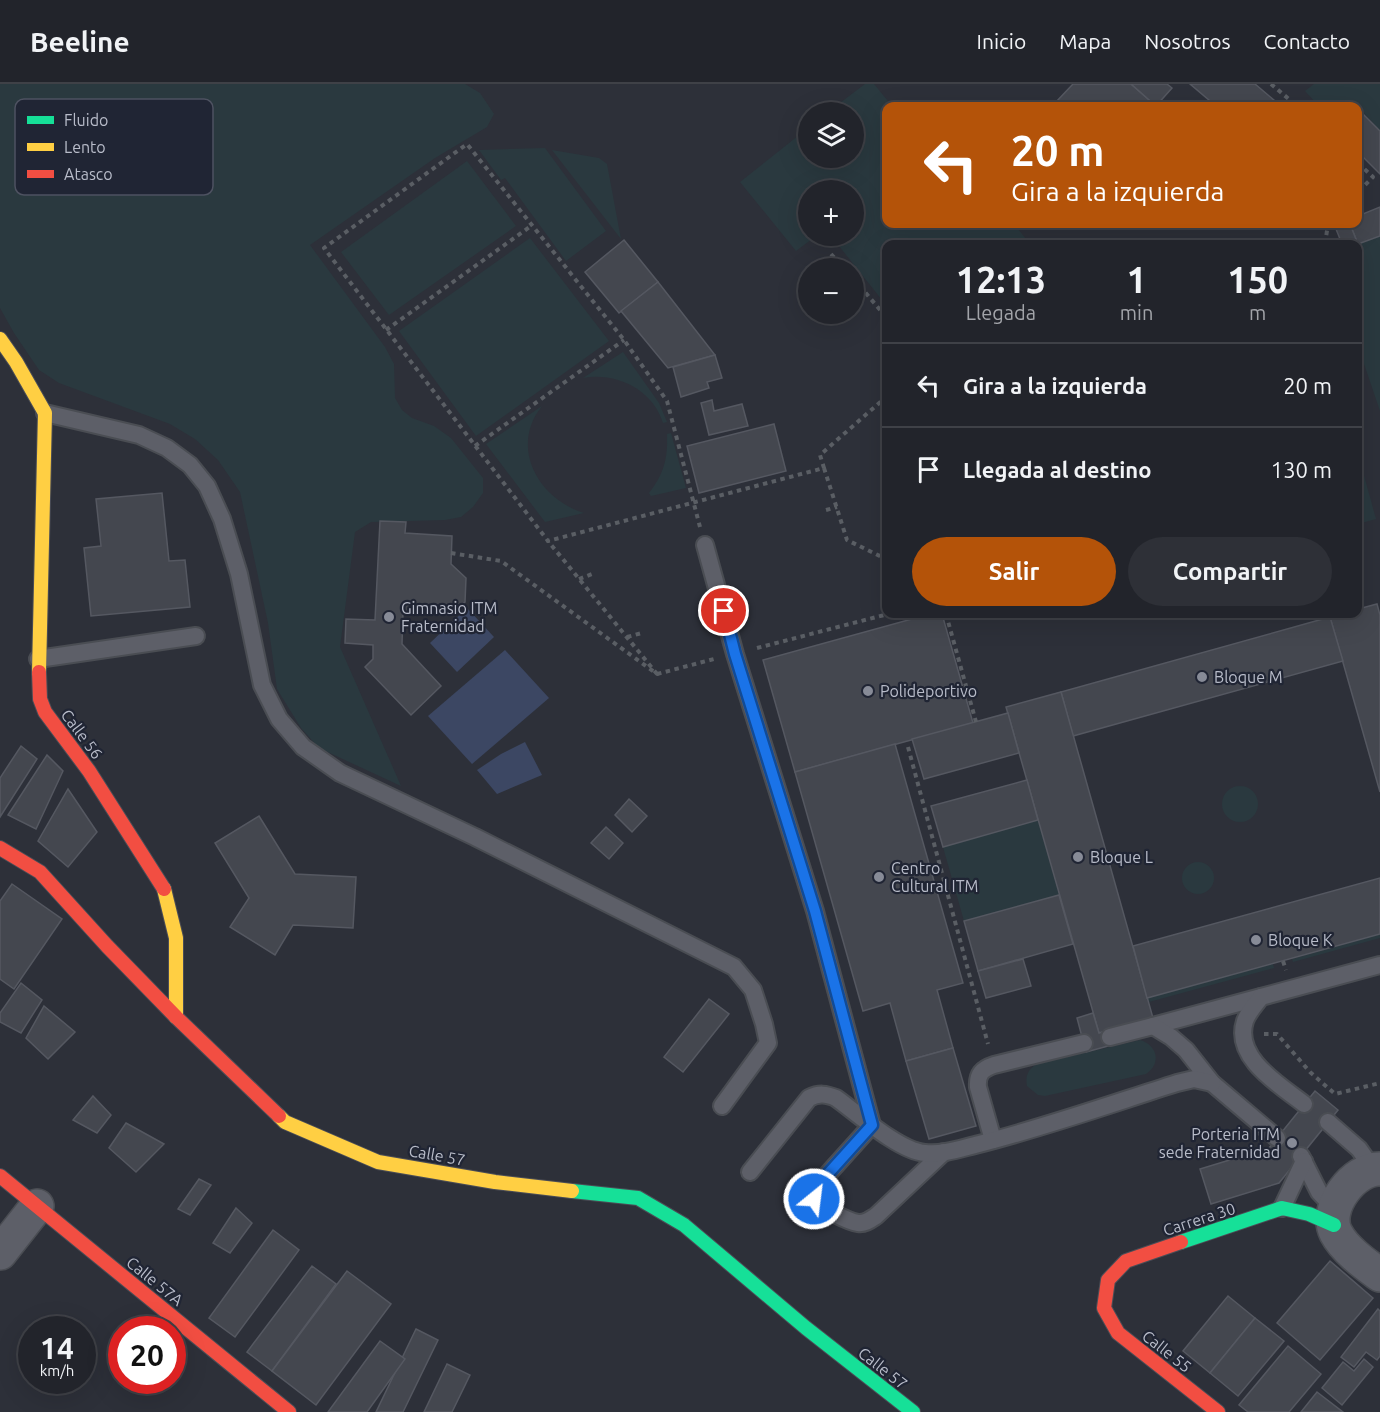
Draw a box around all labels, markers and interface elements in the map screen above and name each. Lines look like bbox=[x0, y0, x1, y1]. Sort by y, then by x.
text: Beeline bbox=[30, 26, 130, 57]
text: Inicio bbox=[977, 29, 1026, 53]
text: Mapa bbox=[1059, 29, 1111, 53]
text: Nosotros bbox=[1144, 29, 1231, 53]
text: Contacto bbox=[1264, 29, 1350, 53]
legend bbox=[15, 99, 213, 195]
map controls bbox=[798, 102, 864, 324]
button: layers bbox=[798, 102, 864, 168]
text: Fluido bbox=[64, 111, 108, 129]
icon: left bbox=[912, 126, 990, 204]
text: 20 m bbox=[1011, 127, 1105, 174]
text: Lento bbox=[64, 138, 106, 156]
text: Atasco bbox=[64, 165, 113, 183]
text: Gira a la izquierda bbox=[1011, 176, 1224, 206]
button: + bbox=[798, 180, 864, 246]
button: − bbox=[798, 258, 864, 324]
text: 12:13 bbox=[956, 259, 1046, 300]
text: 1 bbox=[1126, 259, 1147, 300]
text: 150 bbox=[1227, 259, 1288, 300]
text: Llegada bbox=[966, 301, 1036, 324]
text: min bbox=[1120, 301, 1153, 324]
text: m bbox=[1249, 301, 1266, 324]
icon: left bbox=[912, 369, 945, 402]
text: Gira a la izquierda bbox=[963, 373, 1147, 398]
text: 20 m bbox=[1283, 373, 1332, 398]
icon: arrive bbox=[912, 453, 945, 486]
text: Llegada al destino bbox=[963, 457, 1151, 482]
text: 130 m bbox=[1271, 457, 1332, 482]
button: Salir bbox=[912, 537, 1116, 606]
button: Compartir bbox=[1128, 537, 1332, 606]
pin bbox=[698, 585, 749, 636]
icon: arrive bbox=[707, 594, 740, 627]
place label: Gimnasio ITM Fraternidad bbox=[401, 599, 497, 635]
marker: Gimnasio ITM Fraternidad bbox=[382, 610, 396, 624]
place label: Bloque M bbox=[1214, 668, 1283, 686]
marker: Bloque M bbox=[1195, 670, 1209, 684]
place label: Polideportivo bbox=[880, 682, 977, 700]
marker: Polideportivo bbox=[861, 684, 875, 698]
street label: Calle 56 bbox=[58, 706, 106, 762]
place label: Bloque L bbox=[1090, 848, 1153, 866]
marker: Bloque L bbox=[1071, 850, 1085, 864]
place label: Centro Cultural ITM bbox=[891, 859, 978, 895]
marker: Centro Cultural ITM bbox=[872, 870, 886, 884]
place label: Bloque K bbox=[1268, 931, 1333, 949]
marker: Bloque K bbox=[1249, 933, 1263, 947]
place label: Porteria ITM sede Fraternidad bbox=[1159, 1125, 1280, 1161]
marker: Porteria ITM sede Fraternidad bbox=[1285, 1136, 1299, 1150]
street label: Calle 57 bbox=[407, 1141, 467, 1169]
position arrow bbox=[782, 1167, 846, 1231]
street label: Carrera 30 bbox=[1161, 1199, 1237, 1239]
street label: Calle 57A bbox=[123, 1253, 187, 1310]
speed limit sign: 20 bbox=[108, 1316, 186, 1394]
street label: Calle 55 bbox=[1139, 1326, 1195, 1376]
text: 14 bbox=[40, 1331, 74, 1365]
street label: Calle 57 bbox=[855, 1343, 911, 1393]
text: km/h bbox=[40, 1362, 74, 1379]

